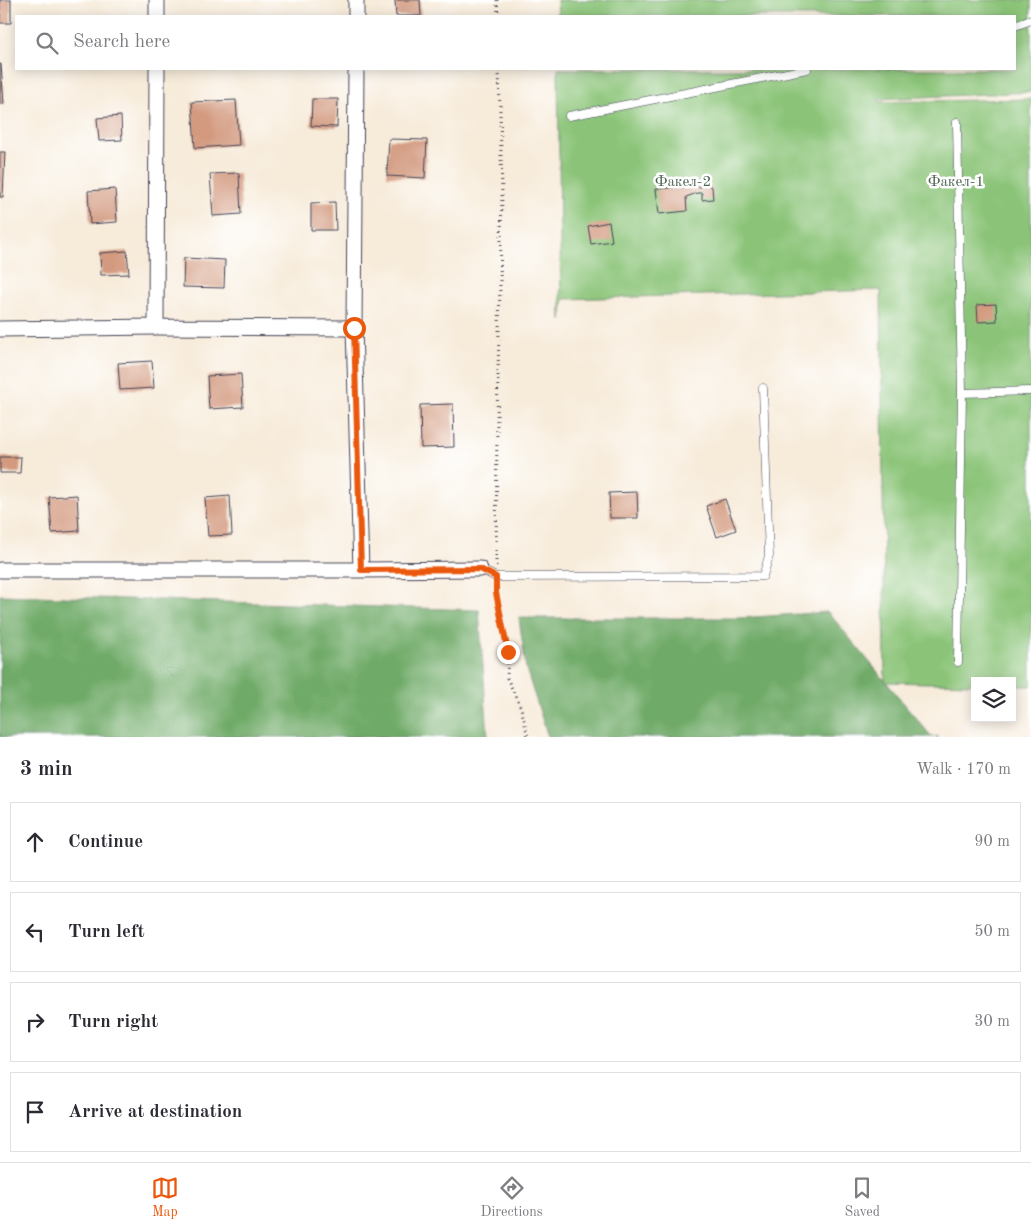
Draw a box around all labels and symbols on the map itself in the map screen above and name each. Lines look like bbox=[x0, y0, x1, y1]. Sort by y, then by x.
park label: Факел-2 bbox=[655, 175, 711, 190]
park label: Факел-1 bbox=[928, 175, 984, 190]
route start bbox=[343, 317, 366, 340]
route end bbox=[497, 641, 520, 664]

